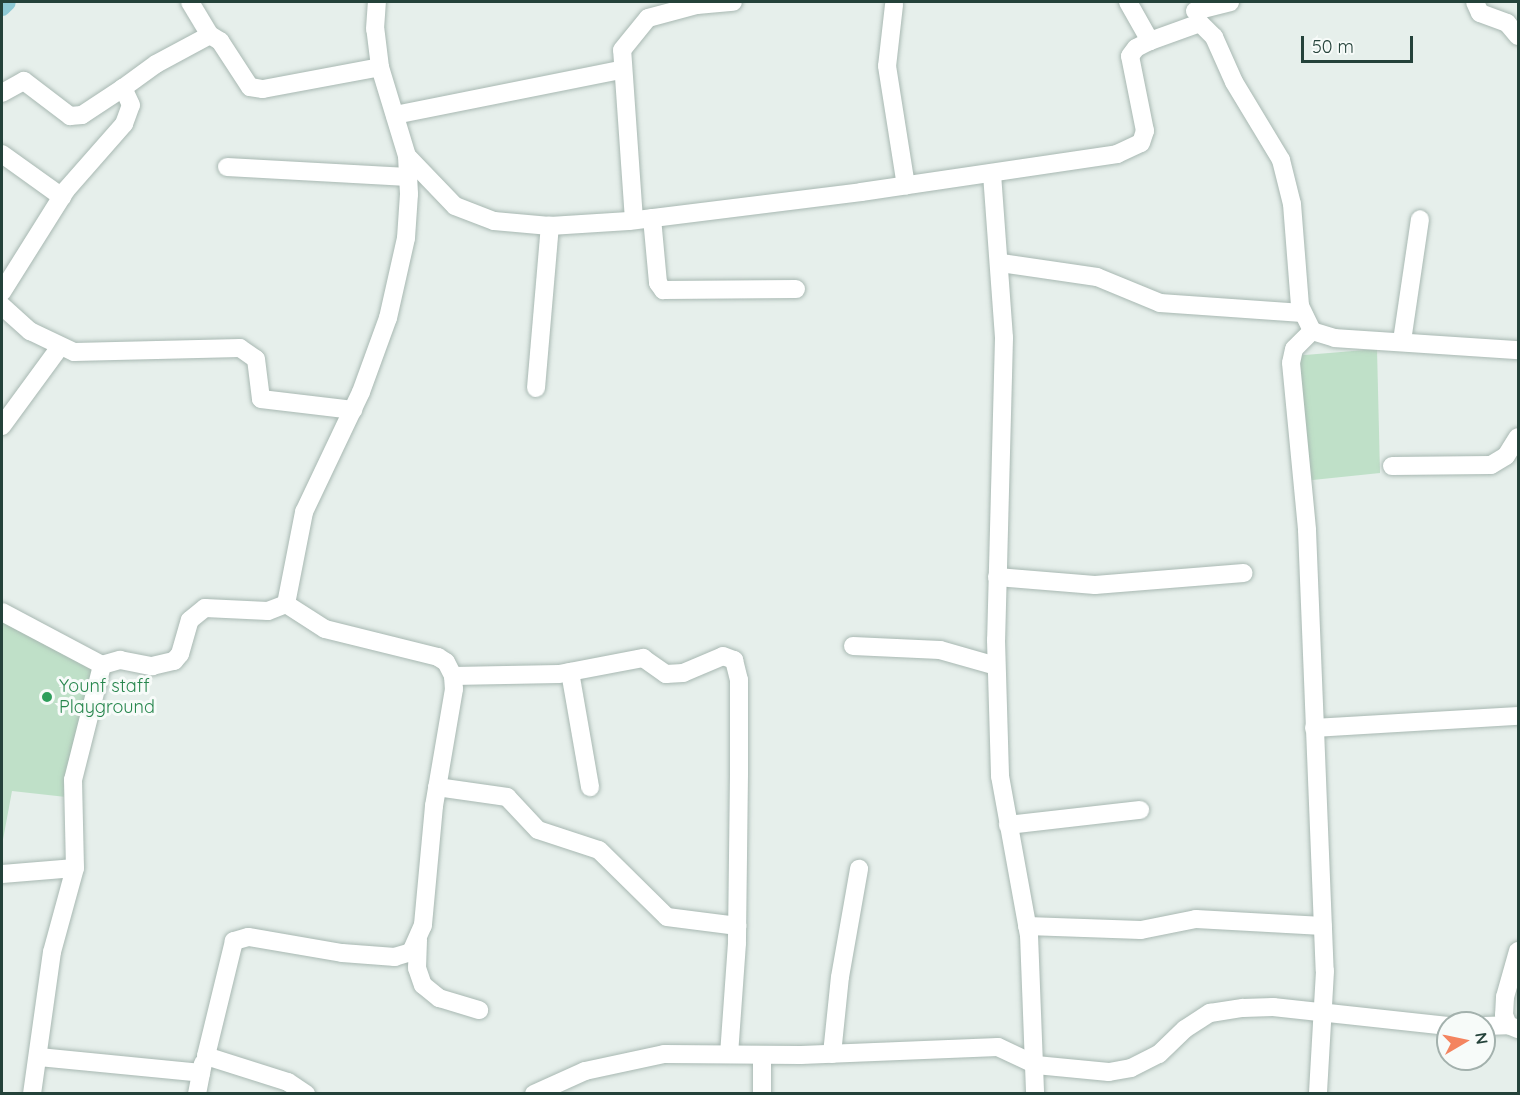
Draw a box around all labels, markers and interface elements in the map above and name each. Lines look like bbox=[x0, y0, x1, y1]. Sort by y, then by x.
scale bar bbox=[1304, 24, 1416, 62]
text: 50 m bbox=[1312, 35, 1354, 58]
place label: Younf staff Playground bbox=[59, 676, 155, 718]
marker: Younf staff Playground bbox=[40, 690, 54, 704]
north arrow bbox=[1436, 1011, 1496, 1071]
text: N bbox=[1471, 1031, 1493, 1046]

